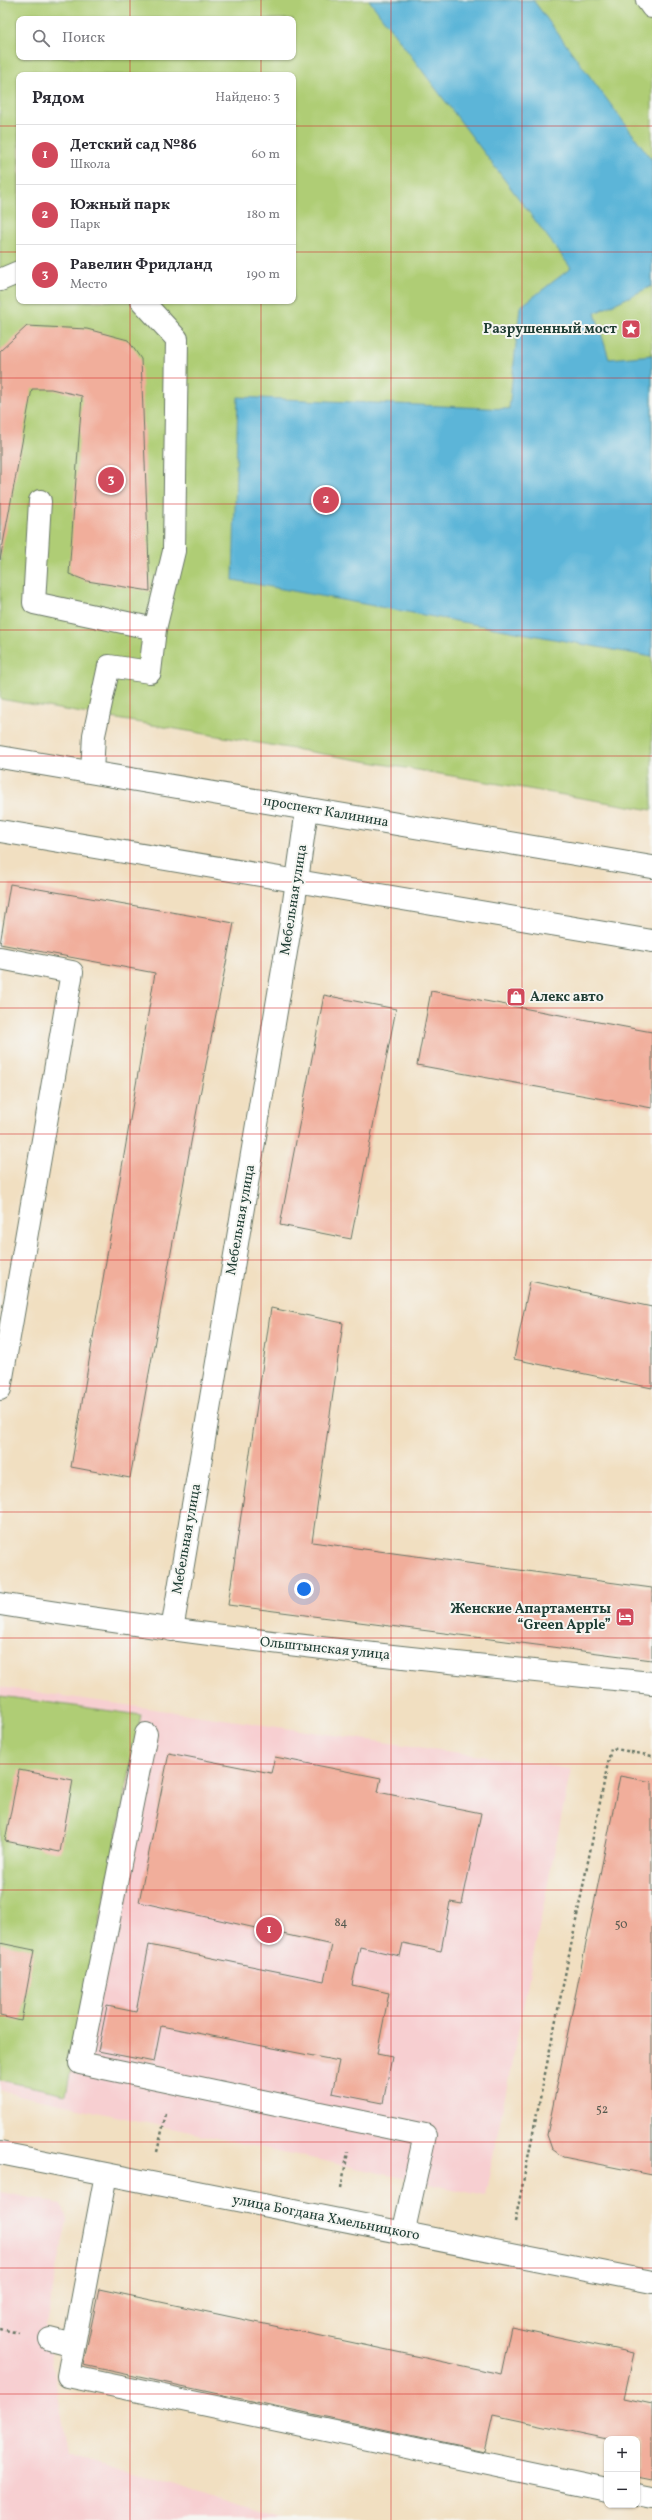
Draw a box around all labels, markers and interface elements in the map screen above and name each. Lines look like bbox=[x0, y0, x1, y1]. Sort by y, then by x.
search box bbox=[16, 16, 296, 60]
icon: search bbox=[30, 27, 52, 49]
text: Поиск bbox=[62, 28, 105, 49]
text: Рядом bbox=[32, 87, 85, 110]
text: Найдено: 3 bbox=[215, 89, 280, 107]
text: Детский сад №86 bbox=[70, 135, 197, 156]
text: 1 bbox=[42, 146, 48, 164]
text: 60 m bbox=[252, 146, 280, 164]
text: Школа bbox=[70, 156, 110, 174]
text: Южный парк bbox=[70, 195, 170, 216]
text: 2 bbox=[42, 206, 48, 224]
text: 180 m bbox=[246, 206, 280, 224]
text: Парк bbox=[70, 216, 100, 234]
text: Равелин Фридланд bbox=[70, 255, 212, 276]
text: 3 bbox=[42, 266, 48, 284]
text: 190 m bbox=[246, 266, 280, 284]
text: Место bbox=[70, 276, 107, 294]
place icon: Разрушенный мост bbox=[620, 318, 642, 340]
place label: Разрушенный мост bbox=[483, 320, 617, 339]
pin: 3 bbox=[98, 465, 124, 495]
pin: 2 bbox=[313, 485, 339, 515]
street label: проспект Калинина bbox=[262, 792, 390, 832]
street label: Мебельная улица bbox=[276, 843, 312, 957]
shop icon: Алекс авто bbox=[505, 986, 527, 1008]
place label: Алекс авто bbox=[530, 988, 604, 1007]
street label: Мебельная улица bbox=[222, 1163, 260, 1277]
street label: Мебельная улица bbox=[168, 1482, 206, 1596]
your location bbox=[294, 1579, 314, 1599]
place label: Женские Апартаменты “Green Apple” bbox=[450, 1600, 611, 1635]
hotel icon: Женские Апартаменты “Green Apple” bbox=[614, 1606, 636, 1628]
street label: Ольштынская улица bbox=[259, 1633, 391, 1665]
pin: 1 bbox=[256, 1915, 282, 1945]
house number: 84 bbox=[335, 1915, 347, 1931]
house number: 50 bbox=[615, 1917, 627, 1933]
house number: 52 bbox=[596, 2102, 608, 2118]
street label: улица Богдана Хмельницкого bbox=[231, 2190, 421, 2246]
map controls bbox=[604, 2436, 640, 2508]
button: + bbox=[604, 2436, 640, 2472]
button: − bbox=[604, 2472, 640, 2508]

